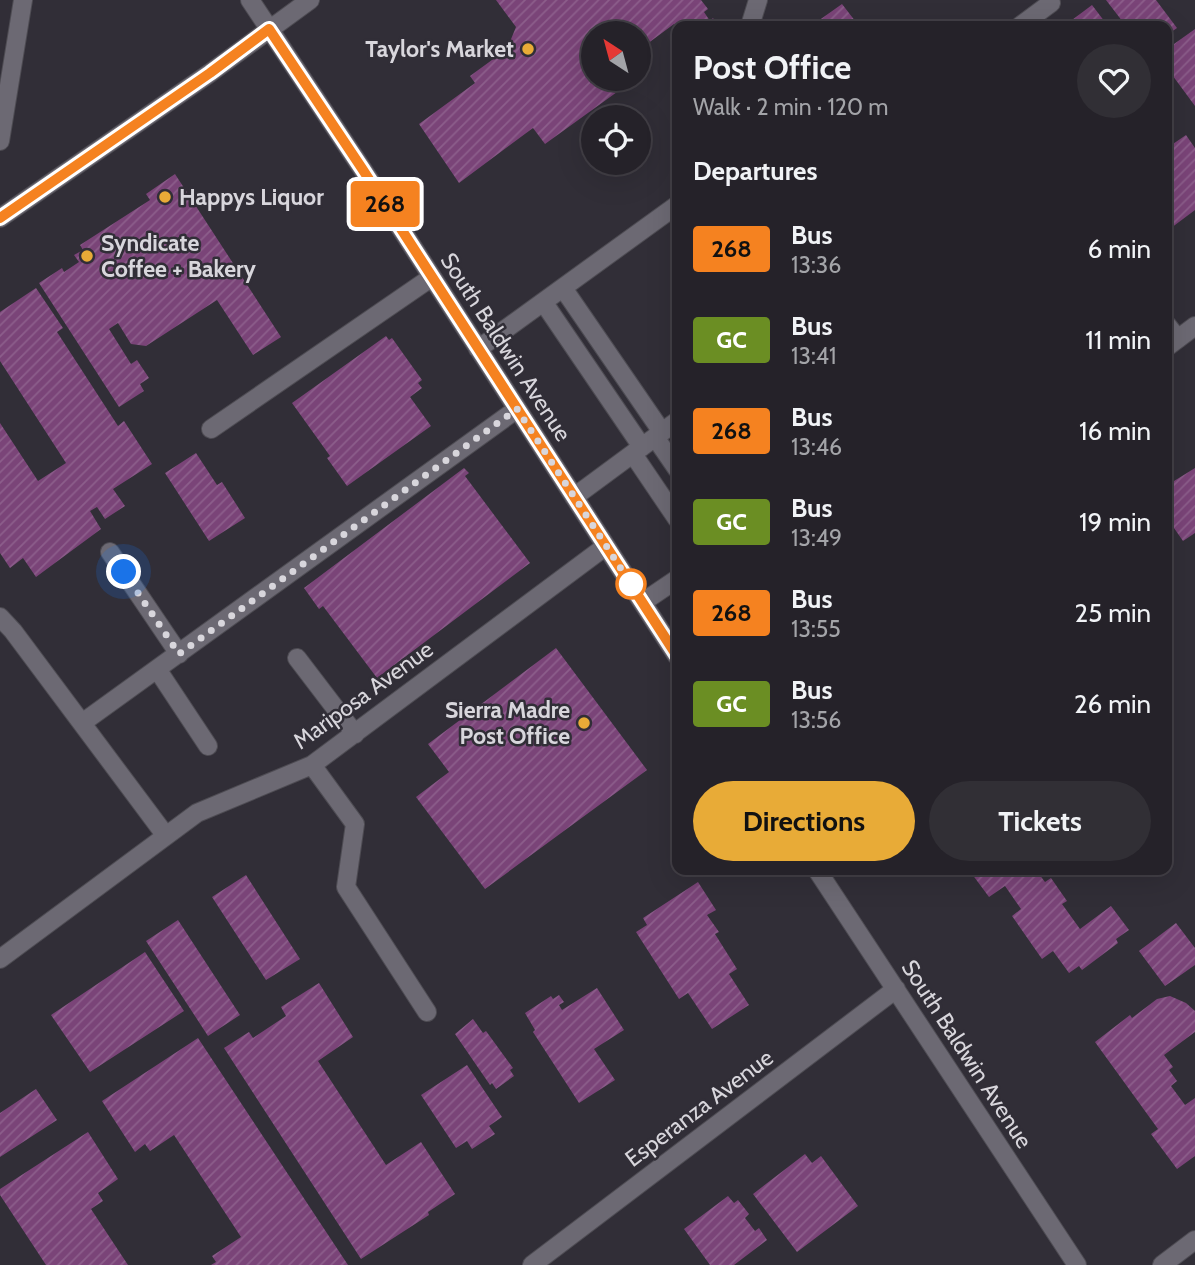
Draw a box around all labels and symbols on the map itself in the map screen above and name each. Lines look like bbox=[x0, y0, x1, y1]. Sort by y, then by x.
north arrow bbox=[581, 21, 651, 91]
place label: Taylor's Market bbox=[365, 35, 514, 63]
marker: Taylor's Market bbox=[520, 41, 536, 57]
line badge: 268 bbox=[345, 181, 425, 227]
place label: Happys Liquor bbox=[179, 183, 324, 211]
marker: Happys Liquor bbox=[157, 189, 173, 205]
place label: Syndicate Coffee + Bakery bbox=[101, 229, 257, 283]
marker: Syndicate Coffee + Bakery bbox=[79, 248, 95, 264]
street label: South Baldwin Avenue bbox=[435, 248, 577, 447]
your location bbox=[106, 554, 141, 589]
unlabelled marker bbox=[616, 569, 646, 599]
street label: Mariposa Avenue bbox=[288, 635, 438, 755]
place label: Sierra Madre Post Office bbox=[445, 696, 570, 750]
marker: Sierra Madre Post Office bbox=[576, 715, 592, 731]
street label: South Baldwin Avenue bbox=[896, 955, 1038, 1154]
street label: Esperanza Avenue bbox=[620, 1043, 779, 1173]

